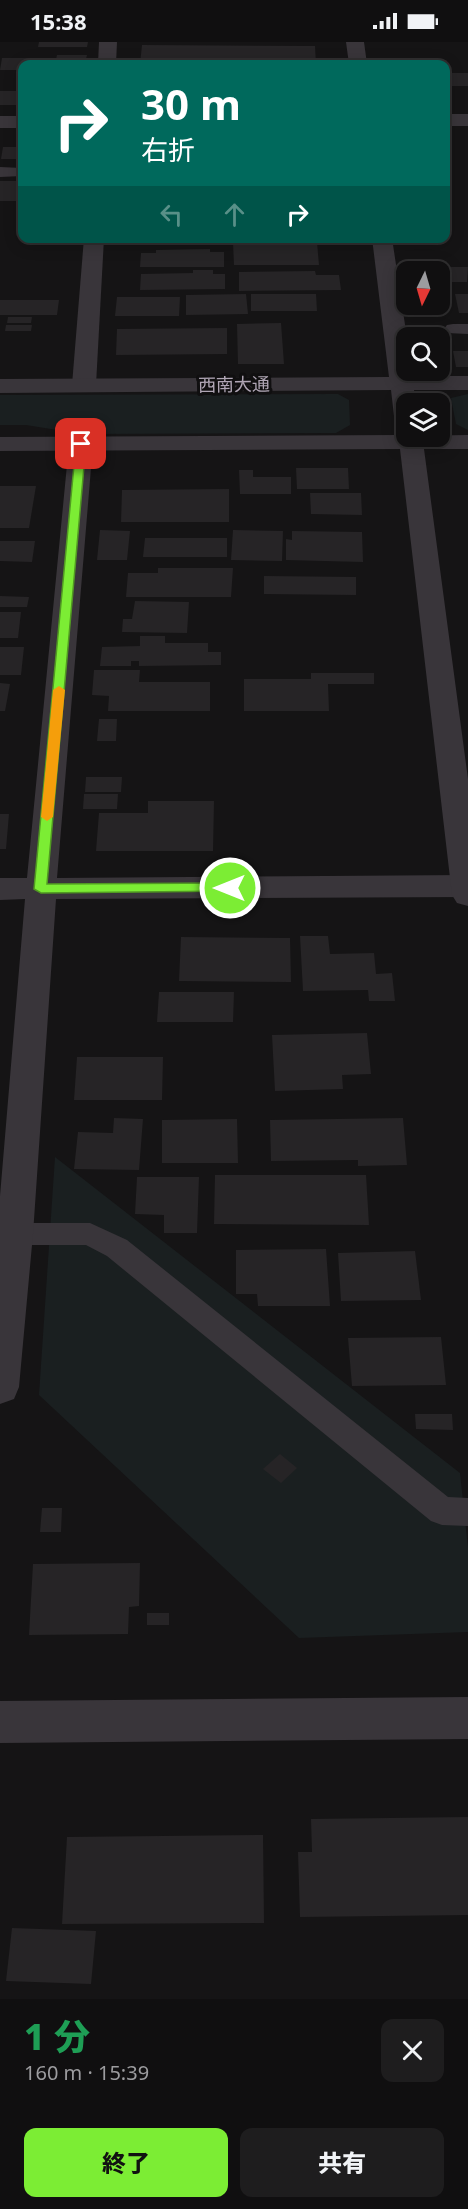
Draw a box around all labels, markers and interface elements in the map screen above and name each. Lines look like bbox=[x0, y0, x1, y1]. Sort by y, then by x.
text: 15:38 bbox=[30, 6, 87, 36]
text: 30 m bbox=[141, 75, 241, 132]
icon: right bbox=[42, 84, 120, 162]
text: 右折 bbox=[141, 131, 195, 168]
icon: left bbox=[155, 198, 188, 231]
icon: ahead bbox=[218, 198, 251, 231]
icon: right bbox=[281, 198, 314, 231]
north arrow bbox=[396, 261, 450, 315]
map controls bbox=[396, 261, 450, 447]
button: search bbox=[396, 327, 450, 381]
street label: 西南大通 bbox=[198, 371, 270, 397]
button: layers bbox=[396, 393, 450, 447]
pin bbox=[55, 418, 106, 469]
icon: arrive bbox=[64, 427, 97, 460]
position arrow bbox=[198, 856, 262, 920]
text: 1 分 bbox=[24, 2012, 90, 2061]
button: close bbox=[381, 2019, 444, 2082]
text: 160 m · 15:39 bbox=[24, 2059, 149, 2086]
button: 終了 bbox=[24, 2128, 228, 2197]
button: 共有 bbox=[240, 2128, 444, 2197]

